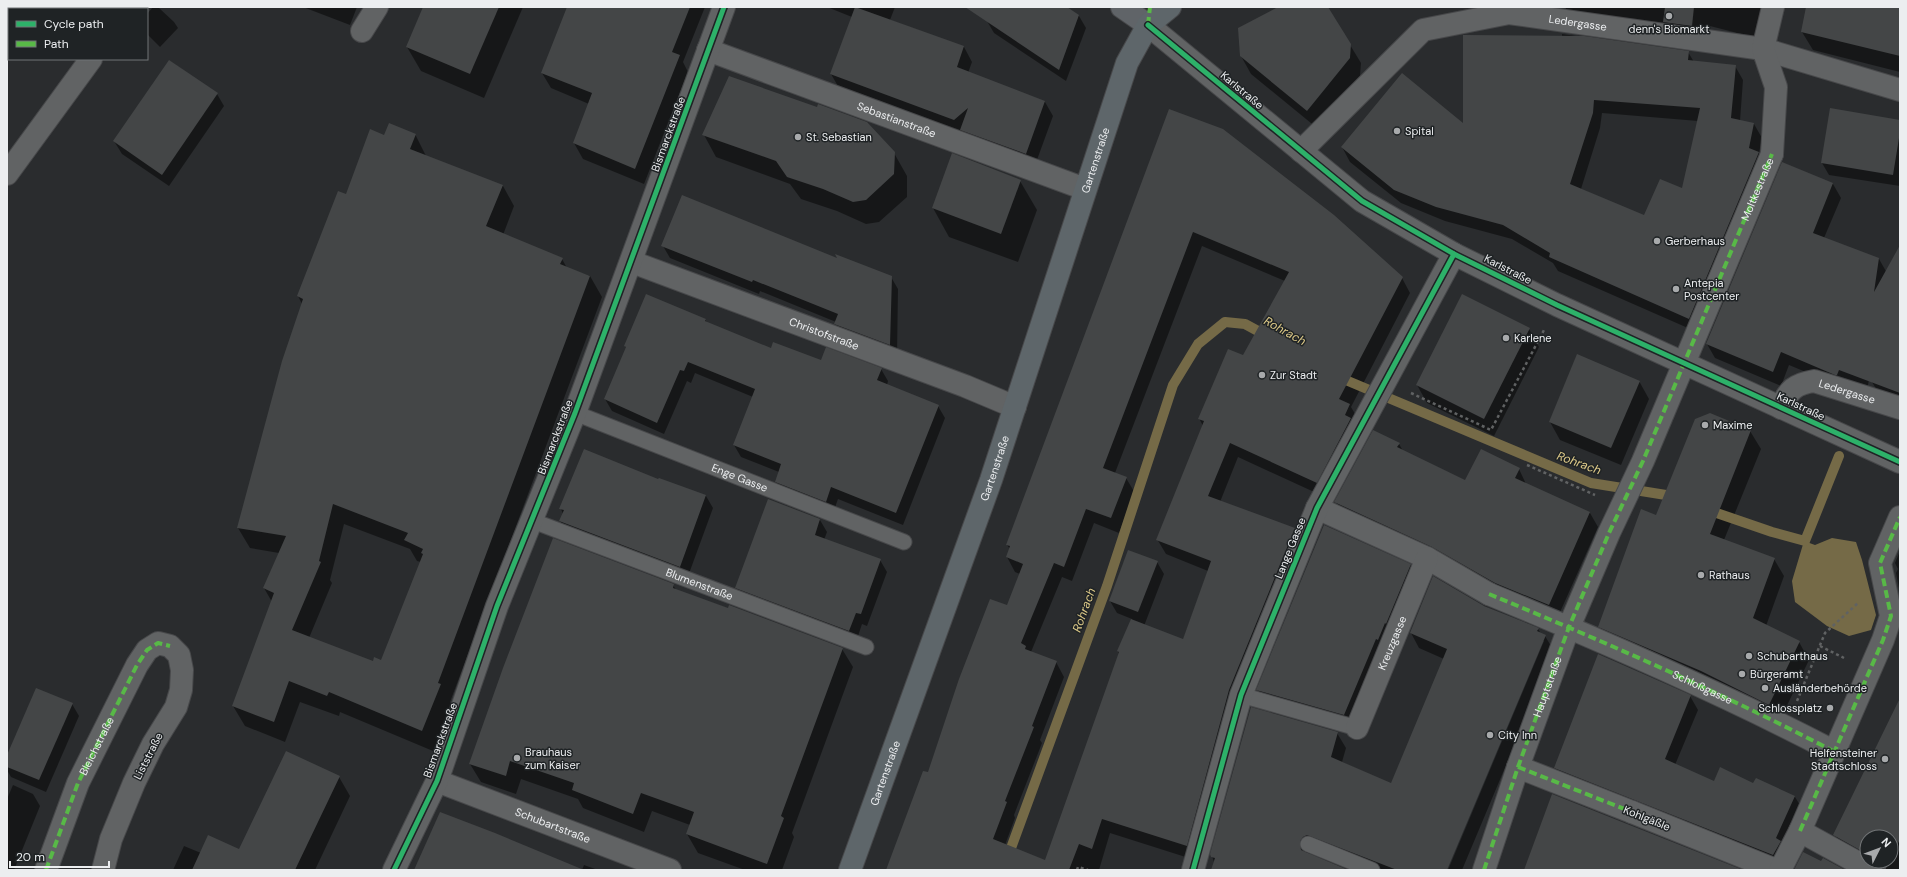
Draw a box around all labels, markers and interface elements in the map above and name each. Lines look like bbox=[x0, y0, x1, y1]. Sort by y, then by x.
legend bbox=[8, 8, 148, 60]
marker: denn's Biomarkt bbox=[1664, 11, 1674, 21]
street label: Ledergasse bbox=[1548, 12, 1608, 34]
text: Cycle path bbox=[44, 16, 104, 32]
place label: denn's Biomarkt bbox=[1629, 22, 1709, 36]
text: Path bbox=[44, 36, 69, 52]
street label: Karlstraße bbox=[1218, 68, 1266, 112]
street label: Bismarckstraße bbox=[648, 95, 688, 173]
street label: Sebastianstraße bbox=[855, 99, 938, 140]
place label: Spital bbox=[1405, 124, 1434, 138]
street label: Gartenstraße bbox=[1078, 126, 1112, 195]
marker: Spital bbox=[1392, 126, 1402, 136]
place label: St. Sebastian bbox=[806, 130, 872, 144]
marker: St. Sebastian bbox=[793, 132, 803, 142]
street label: Moltkestraße bbox=[1738, 156, 1777, 223]
place label: Gerberhaus bbox=[1665, 234, 1725, 248]
marker: Gerberhaus bbox=[1652, 236, 1662, 246]
street label: Karlstraße bbox=[1482, 251, 1534, 287]
place label: Antepia Postcenter bbox=[1684, 276, 1739, 303]
marker: Antepia Postcenter bbox=[1671, 284, 1681, 294]
water label: Rohrach bbox=[1261, 313, 1309, 349]
street label: Christofstraße bbox=[787, 314, 861, 353]
place label: Karlene bbox=[1514, 331, 1552, 345]
marker: Karlene bbox=[1501, 333, 1511, 343]
place label: Zur Stadt bbox=[1270, 368, 1317, 382]
marker: Zur Stadt bbox=[1257, 370, 1267, 380]
street label: Ledergasse bbox=[1817, 376, 1877, 407]
street label: Karlstraße bbox=[1775, 389, 1827, 423]
street label: Bismarckstraße bbox=[534, 398, 576, 476]
place label: Maxime bbox=[1713, 418, 1752, 432]
marker: Maxime bbox=[1700, 420, 1710, 430]
street label: Gartenstraße bbox=[977, 434, 1012, 503]
water label: Rohrach bbox=[1555, 448, 1603, 478]
street label: Enge Gasse bbox=[710, 460, 770, 495]
street label: Lange Gasse bbox=[1271, 515, 1309, 581]
street label: Blumenstraße bbox=[664, 565, 735, 603]
place label: Rathaus bbox=[1709, 568, 1750, 582]
marker: Rathaus bbox=[1696, 570, 1706, 580]
water label: Rohrach bbox=[1069, 586, 1099, 634]
street label: Kreuzgasse bbox=[1375, 614, 1409, 672]
place label: Schubarthaus bbox=[1757, 649, 1828, 663]
marker: Schubarthaus bbox=[1744, 651, 1754, 661]
street label: Hauptstraße bbox=[1530, 654, 1565, 719]
street label: Schloßgasse bbox=[1670, 667, 1735, 707]
place label: Bürgeramt bbox=[1750, 667, 1803, 681]
marker: Bürgeramt bbox=[1737, 669, 1747, 679]
place label: Ausländerbehörde bbox=[1773, 681, 1867, 695]
marker: Ausländerbehörde bbox=[1760, 683, 1770, 693]
street label: Bismarckstraße bbox=[420, 701, 460, 779]
place label: Schlossplatz bbox=[1758, 701, 1822, 715]
marker: Schlossplatz bbox=[1825, 703, 1835, 713]
street label: Bleichstraße bbox=[76, 714, 117, 778]
place label: City Inn bbox=[1498, 728, 1537, 742]
street label: Liststraße bbox=[130, 730, 166, 782]
marker: City Inn bbox=[1485, 730, 1495, 740]
street label: Gartenstraße bbox=[867, 739, 903, 808]
place label: Brauhaus zum Kaiser bbox=[525, 745, 580, 772]
place label: Helfensteiner Stadtschloss bbox=[1810, 746, 1877, 773]
marker: Brauhaus zum Kaiser bbox=[512, 753, 522, 763]
marker: Helfensteiner Stadtschloss bbox=[1880, 754, 1890, 764]
street label: Kohlgäßle bbox=[1621, 802, 1673, 834]
street label: Schubartstraße bbox=[513, 805, 593, 846]
north arrow bbox=[1859, 829, 1899, 869]
text: N bbox=[1879, 835, 1894, 850]
scale bar bbox=[10, 843, 109, 869]
text: 20 m bbox=[16, 849, 45, 865]

